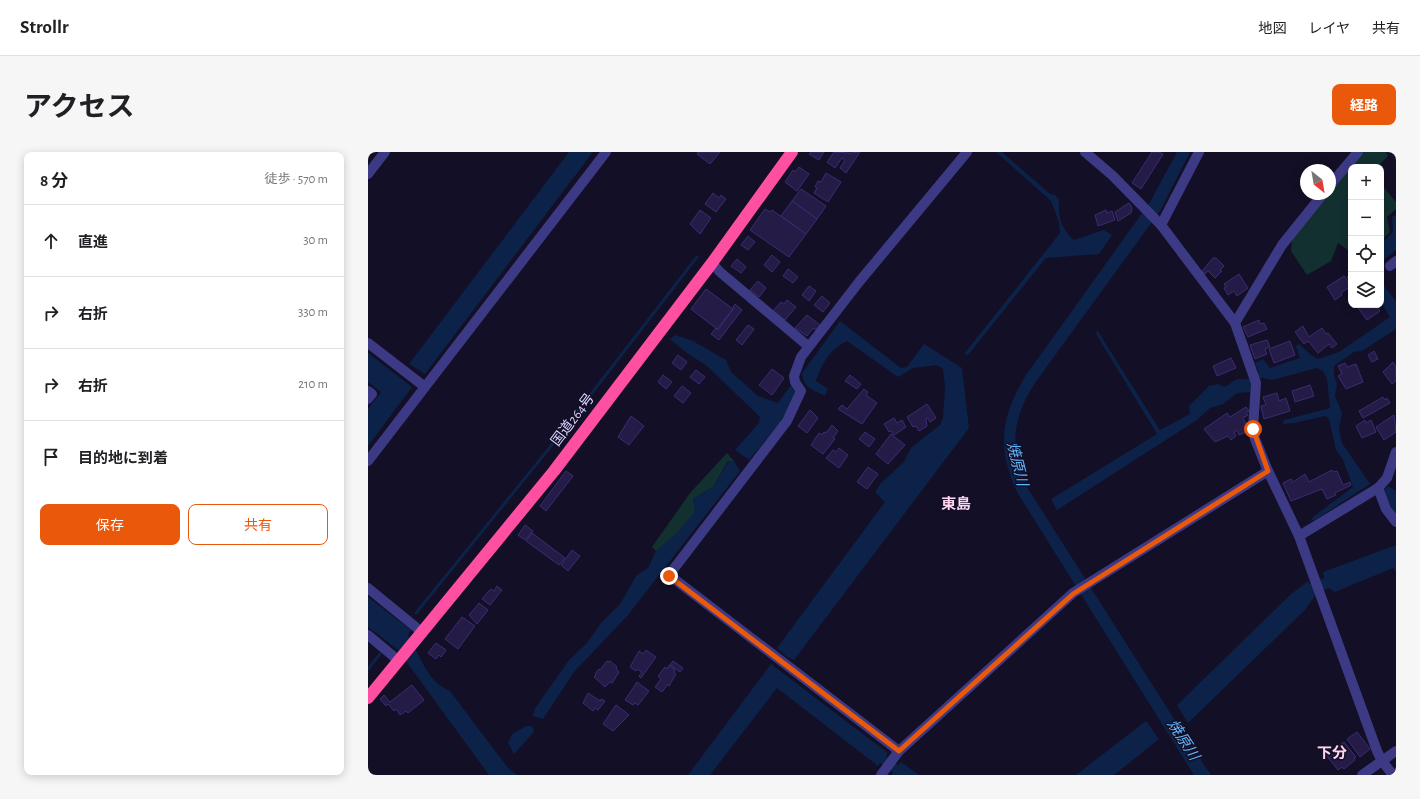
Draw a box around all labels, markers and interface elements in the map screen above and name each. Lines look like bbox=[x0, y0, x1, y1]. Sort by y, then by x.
text: Strollr bbox=[20, 18, 69, 37]
text: 地図 bbox=[1258, 22, 1286, 36]
text: レイヤ bbox=[1308, 22, 1350, 36]
text: 共有 bbox=[1372, 22, 1400, 36]
button: 経路 bbox=[1332, 84, 1396, 125]
text: アクセス bbox=[24, 94, 135, 122]
north arrow bbox=[1300, 164, 1336, 200]
map controls bbox=[1348, 164, 1384, 308]
button: + bbox=[1348, 164, 1384, 200]
text: 8 分 bbox=[40, 172, 68, 189]
text: 徒歩 · 570 m bbox=[264, 173, 328, 186]
button: − bbox=[1348, 200, 1384, 236]
icon: ahead bbox=[40, 230, 62, 252]
text: 30 m bbox=[303, 234, 328, 247]
text: 直進 bbox=[78, 235, 108, 250]
button: locate bbox=[1348, 236, 1384, 272]
button: layers bbox=[1348, 272, 1384, 308]
icon: right bbox=[40, 302, 62, 324]
text: 330 m bbox=[298, 306, 328, 319]
text: 右折 bbox=[78, 307, 108, 322]
icon: right bbox=[40, 374, 62, 396]
text: 210 m bbox=[298, 378, 328, 391]
text: 右折 bbox=[78, 379, 108, 394]
street label: 国道264号 bbox=[548, 391, 597, 449]
route start bbox=[1244, 420, 1262, 438]
water label: 焼原川 bbox=[1004, 440, 1031, 490]
icon: arrive bbox=[40, 446, 62, 468]
text: 目的地に到着 bbox=[78, 451, 168, 466]
district label: 東島 bbox=[941, 495, 971, 512]
button: 保存 bbox=[40, 504, 180, 545]
button: 共有 bbox=[188, 504, 328, 545]
route end bbox=[660, 567, 678, 585]
water label: 焼原川 bbox=[1164, 716, 1203, 765]
district label: 下分 bbox=[1317, 745, 1347, 761]

